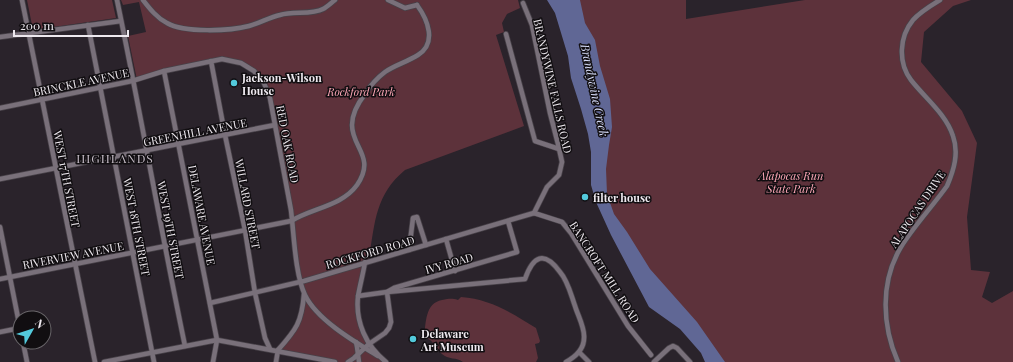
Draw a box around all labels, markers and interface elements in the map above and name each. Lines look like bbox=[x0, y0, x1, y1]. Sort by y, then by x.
scale bar bbox=[14, 12, 128, 38]
text: 200 m bbox=[20, 17, 54, 33]
street label: BRANDYWINE FALLS ROAD bbox=[530, 17, 576, 155]
water label: Brandywine Creek bbox=[577, 41, 613, 138]
street label: BRINCKLE AVENUE bbox=[32, 64, 131, 99]
place label: Jackson-Wilson House bbox=[241, 70, 322, 98]
marker: Jackson-Wilson House bbox=[229, 78, 239, 88]
park label: Rockford Park bbox=[326, 84, 395, 99]
street label: RED OAK ROAD bbox=[273, 104, 303, 184]
street label: GREENHILL AVENUE bbox=[142, 115, 248, 149]
street label: WEST 17TH STREET bbox=[50, 128, 84, 229]
district label: HIGHLANDS bbox=[76, 150, 154, 166]
street label: WILLARD STREET bbox=[232, 157, 264, 250]
street label: DELAWARE AVENUE bbox=[185, 164, 219, 267]
street label: ALAPOCAS DRIVE bbox=[885, 167, 949, 251]
park label: Alapocas Run State Park bbox=[758, 168, 823, 196]
street label: WEST 18TH STREET bbox=[120, 176, 154, 278]
street label: WEST 19TH STREET bbox=[154, 179, 188, 280]
place label: filter house bbox=[593, 190, 651, 205]
marker: filter house bbox=[580, 192, 590, 202]
street label: BANCROFT MILL ROAD bbox=[567, 218, 644, 326]
street label: ROCKFORD ROAD bbox=[324, 232, 416, 272]
street label: RIVERVIEW AVENUE bbox=[21, 238, 125, 272]
street label: IVY ROAD bbox=[423, 249, 475, 277]
north arrow bbox=[12, 310, 52, 350]
text: N bbox=[32, 316, 49, 331]
place label: Delaware Art Museum bbox=[420, 326, 484, 354]
marker: Delaware Art Museum bbox=[408, 334, 418, 344]

